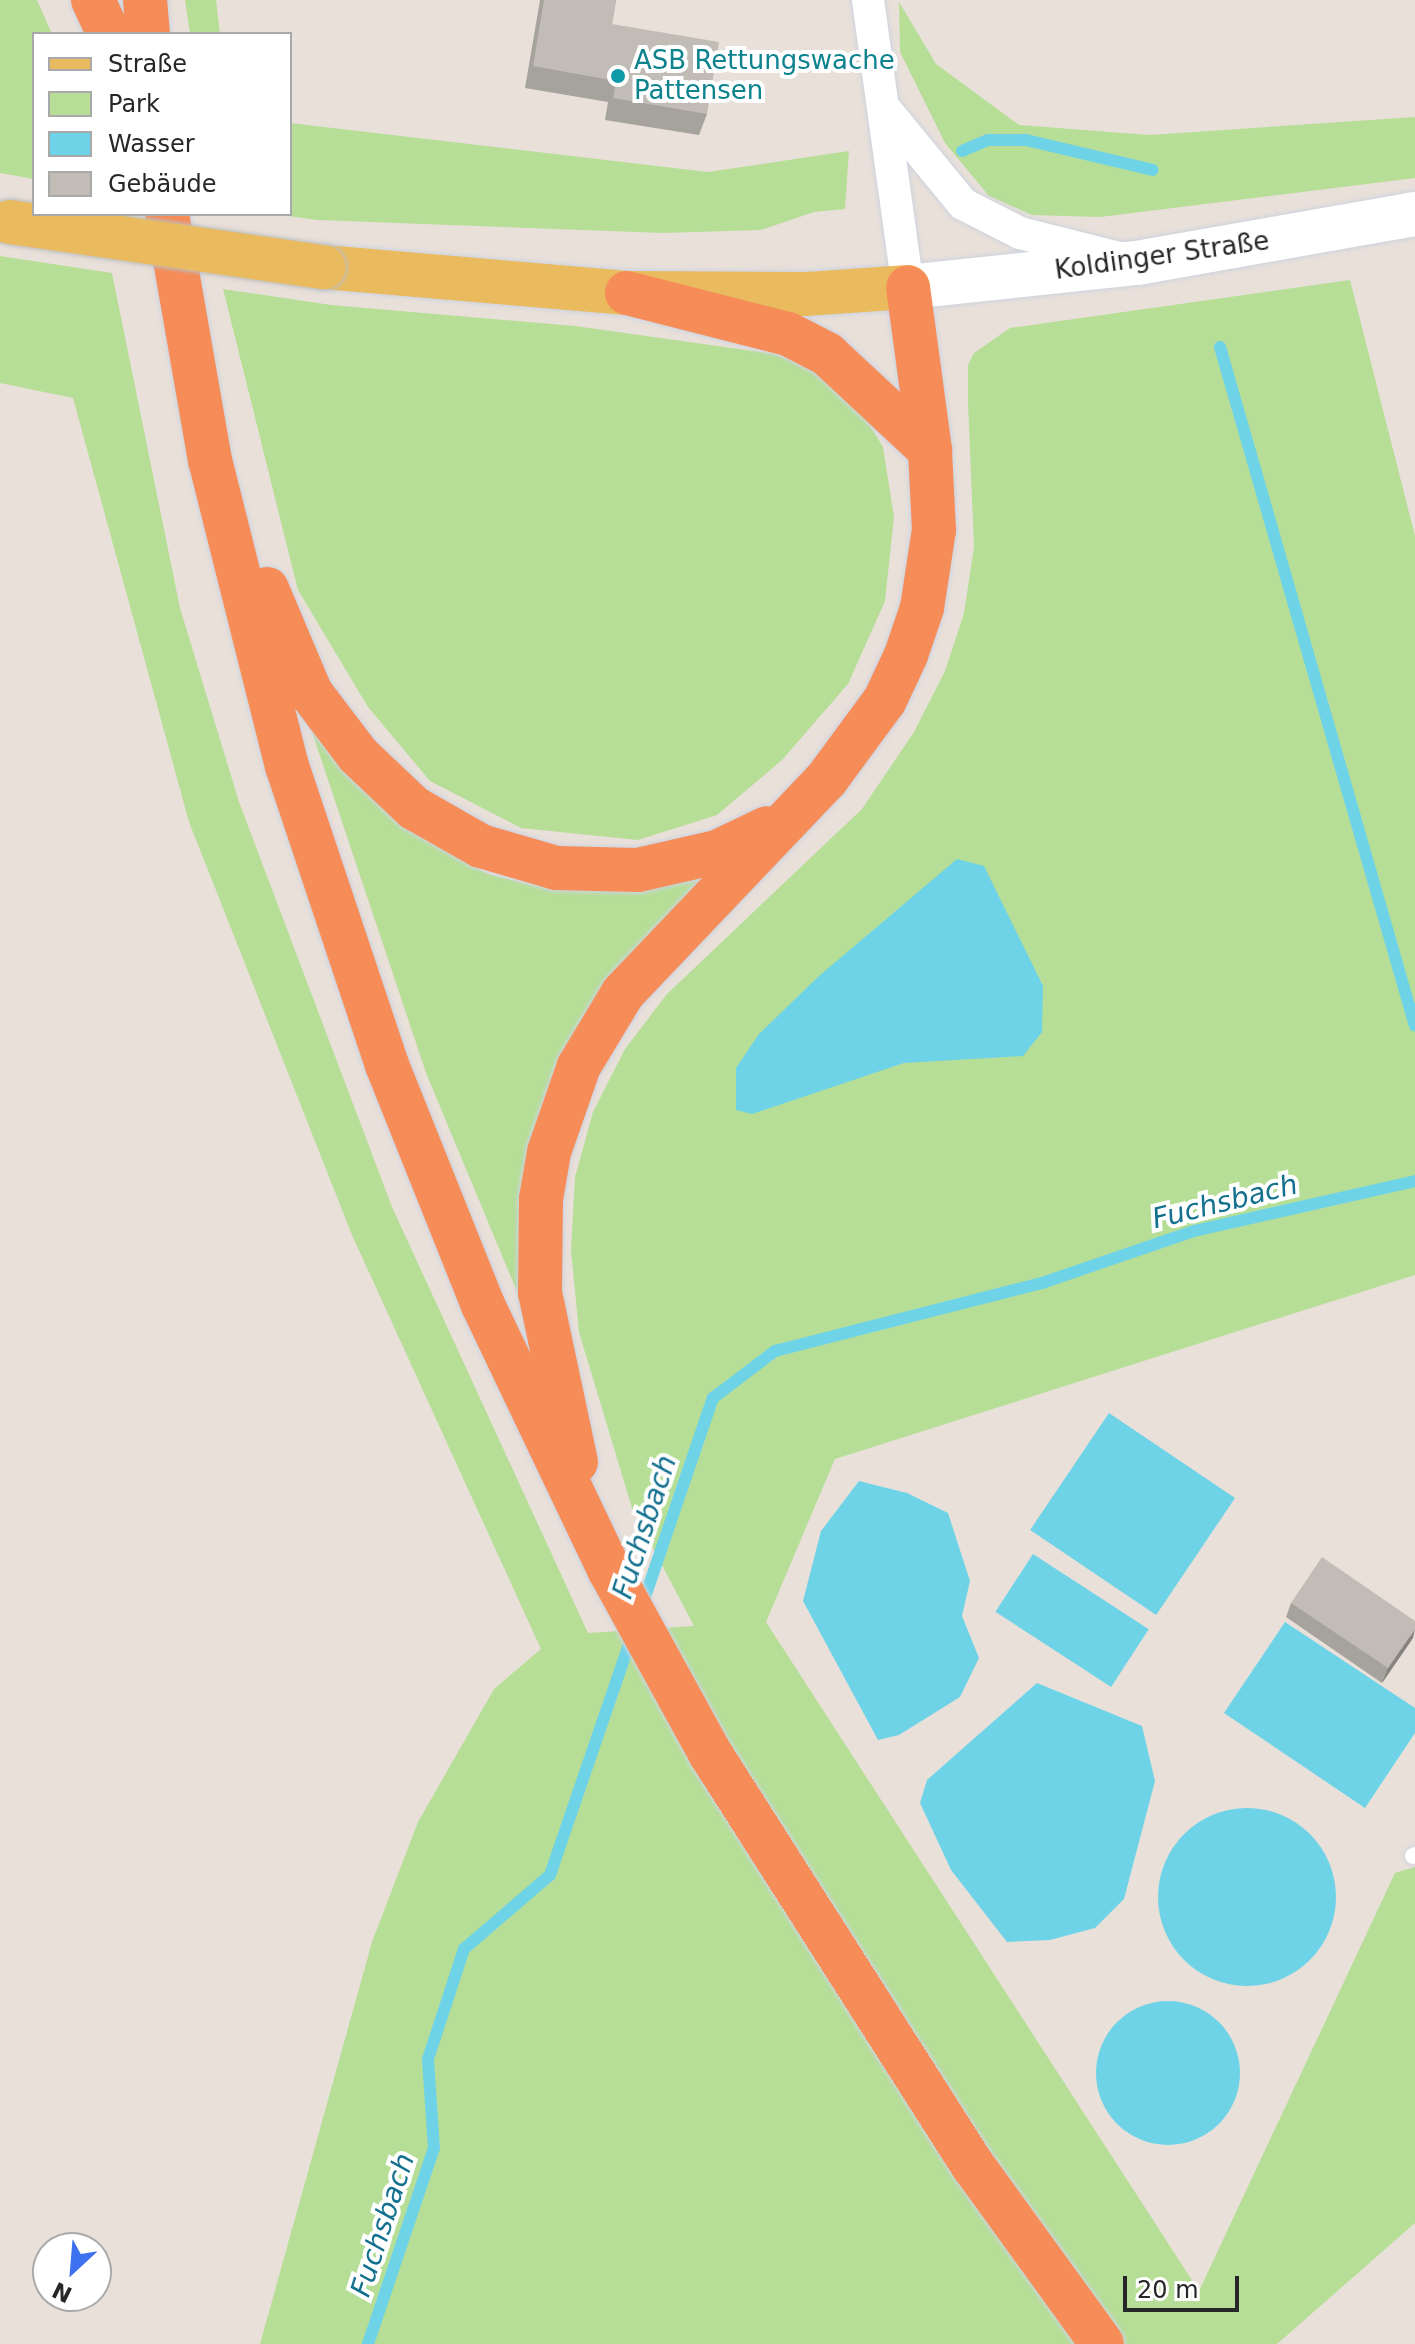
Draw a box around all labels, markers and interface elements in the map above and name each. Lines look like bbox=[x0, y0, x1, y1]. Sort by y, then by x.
legend bbox=[32, 32, 292, 216]
place label: ASB Rettungswache Pattensen bbox=[634, 45, 895, 106]
text: Straße bbox=[108, 50, 187, 78]
marker: ASB Rettungswache Pattensen bbox=[609, 67, 627, 85]
text: Park bbox=[108, 90, 160, 118]
text: Wasser bbox=[108, 130, 195, 158]
text: Gebäude bbox=[108, 170, 217, 198]
street label: Koldinger Straße bbox=[1053, 226, 1271, 286]
water label: Fuchsbach bbox=[1149, 1168, 1301, 1236]
water label: Fuchsbach bbox=[606, 1451, 684, 1603]
water label: Fuchsbach bbox=[344, 2149, 422, 2301]
north arrow bbox=[32, 2232, 112, 2312]
scale bar bbox=[1127, 2260, 1243, 2310]
text: 20 m bbox=[1137, 2276, 1199, 2304]
text: N bbox=[48, 2277, 76, 2307]

